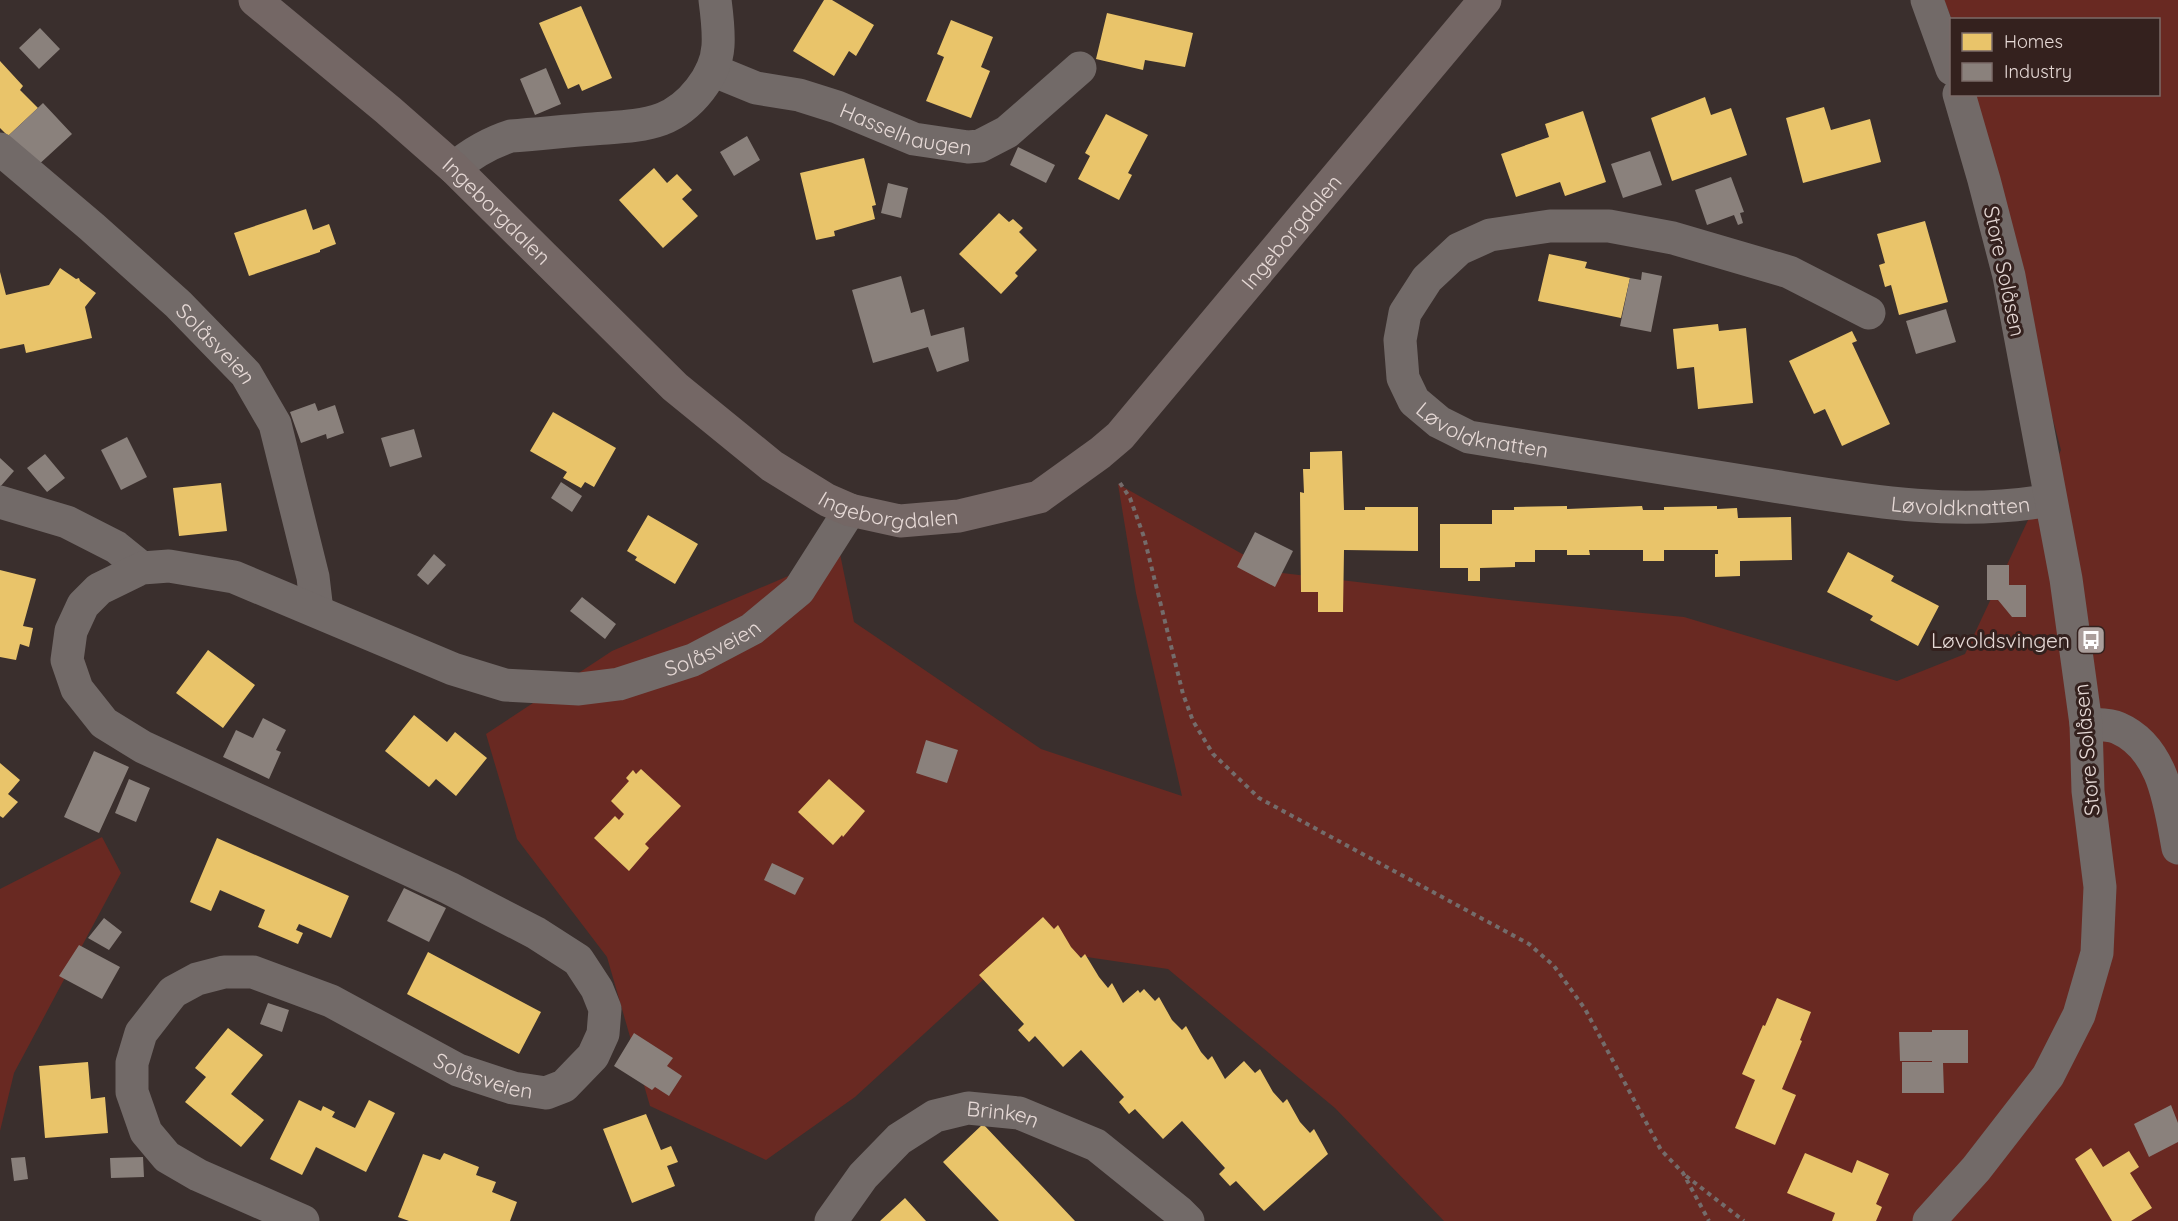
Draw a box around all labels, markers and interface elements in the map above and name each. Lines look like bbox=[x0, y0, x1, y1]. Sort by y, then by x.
legend bbox=[1950, 18, 2160, 96]
text: Homes bbox=[2004, 30, 2063, 53]
text: Industry bbox=[2004, 60, 2072, 83]
street label: Hasselhaugen bbox=[836, 97, 974, 160]
street label: Ingeborgdalen bbox=[438, 151, 557, 270]
street label: Ingeborgdalen bbox=[1236, 169, 1347, 294]
street label: Store Solåsen bbox=[1978, 203, 2032, 339]
street label: Solåsveien bbox=[171, 297, 262, 388]
street label: Løvoldknatten bbox=[1411, 396, 1550, 463]
street label: Ingeborgdalen bbox=[814, 485, 959, 535]
street label: Løvoldknatten bbox=[1890, 490, 2031, 520]
street label: Solåsveien bbox=[661, 614, 766, 681]
bus stop icon: Løvoldsvingen bbox=[2075, 624, 2107, 656]
place label: Løvoldsvingen bbox=[1931, 627, 2070, 653]
street label: Store Solåsen bbox=[2067, 683, 2105, 817]
street label: Solåsveien bbox=[429, 1046, 535, 1104]
street label: Brinken bbox=[966, 1095, 1043, 1133]

